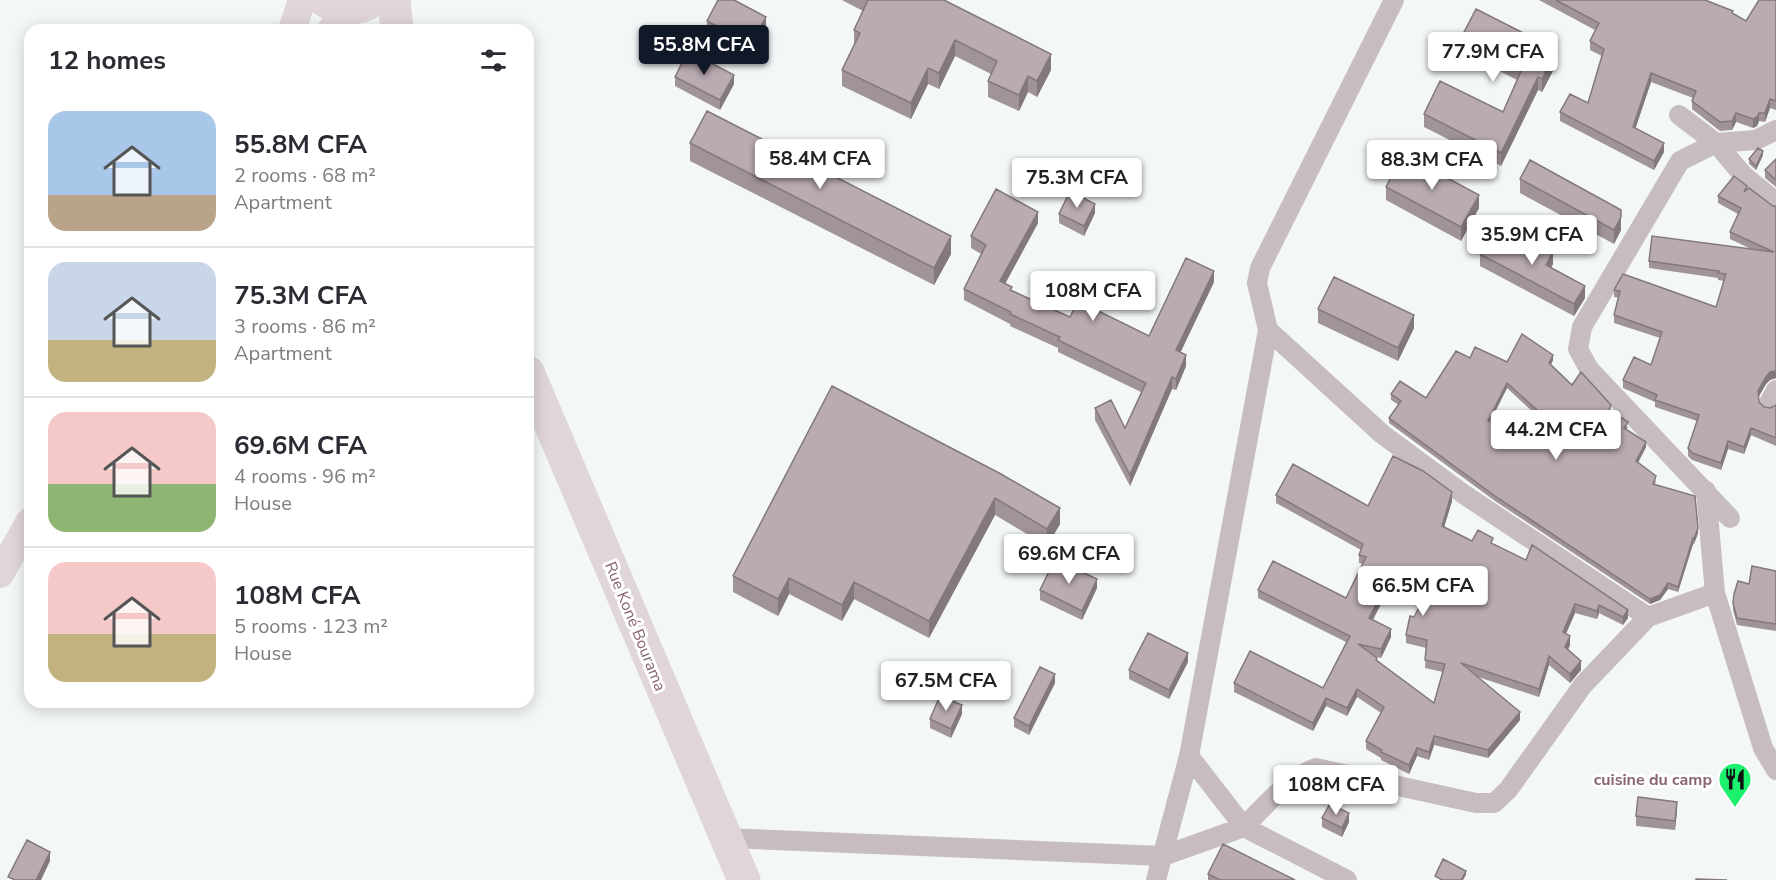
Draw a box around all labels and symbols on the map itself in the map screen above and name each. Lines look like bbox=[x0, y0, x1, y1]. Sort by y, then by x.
pin: 55.8M CFA bbox=[635, 25, 773, 76]
pin: 77.9M CFA bbox=[1424, 32, 1562, 83]
pin: 58.4M CFA bbox=[751, 139, 889, 190]
pin: 88.3M CFA bbox=[1363, 140, 1501, 191]
pin: 75.3M CFA bbox=[1008, 158, 1146, 209]
pin: 35.9M CFA bbox=[1463, 215, 1601, 266]
pin: 108M CFA bbox=[1031, 271, 1155, 322]
pin: 44.2M CFA bbox=[1487, 410, 1625, 461]
pin: 69.6M CFA bbox=[1000, 534, 1138, 585]
street label: Rue Koné Bourama bbox=[599, 558, 671, 694]
pin: 66.5M CFA bbox=[1354, 566, 1492, 617]
pin: 67.5M CFA bbox=[877, 661, 1015, 712]
restaurant icon: cuisine du camp bbox=[1717, 761, 1753, 808]
pin: 108M CFA bbox=[1274, 765, 1398, 816]
place label: cuisine du camp bbox=[1594, 769, 1712, 791]

